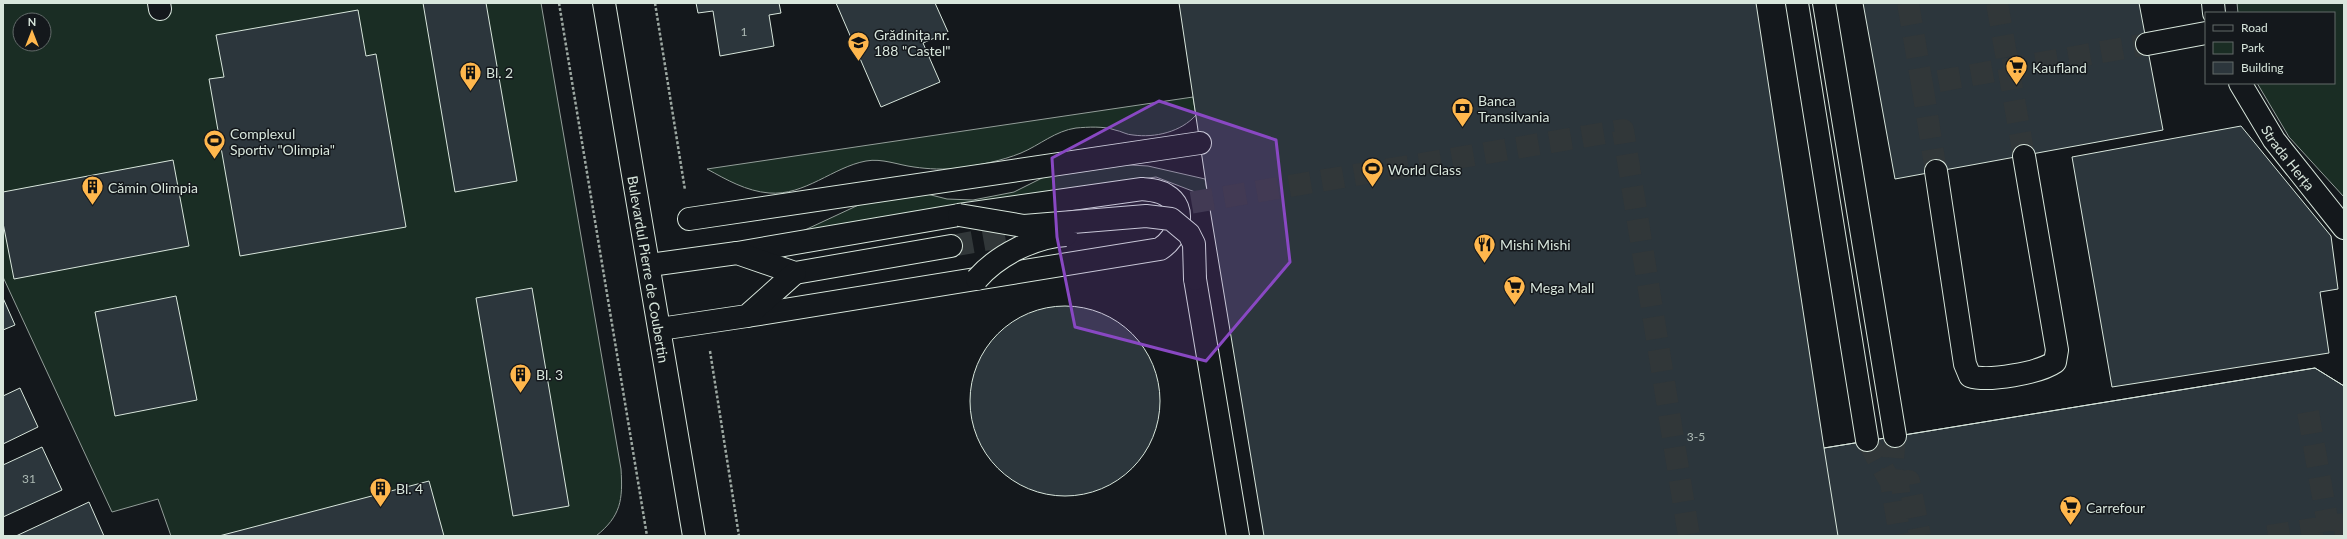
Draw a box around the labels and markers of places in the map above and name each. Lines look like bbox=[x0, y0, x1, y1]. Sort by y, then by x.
place label: Grădinița nr. 188 "Castel" bbox=[874, 26, 950, 59]
school or university icon: Grădinița nr. 188 "Castel" bbox=[845, 29, 871, 62]
supermarket icon: Kaufland bbox=[2003, 54, 2029, 87]
building icon: Bl. 2 bbox=[457, 59, 483, 92]
place label: Kaufland bbox=[2032, 59, 2087, 76]
place label: Bl. 2 bbox=[486, 64, 513, 81]
place label: Banca Transilvania bbox=[1478, 92, 1549, 125]
bank icon: Banca Transilvania bbox=[1449, 95, 1475, 128]
place label: Complexul Sportiv "Olimpia" bbox=[230, 125, 335, 158]
sports icon: Complexul Sportiv "Olimpia" bbox=[201, 128, 227, 161]
sports icon: World Class bbox=[1359, 156, 1385, 189]
place label: World Class bbox=[1388, 161, 1461, 178]
building icon: Cămin Olimpia bbox=[80, 174, 106, 207]
place label: Cămin Olimpia bbox=[108, 179, 198, 196]
restaurant icon: Mishi Mishi bbox=[1472, 231, 1498, 264]
place label: Mishi Mishi bbox=[1500, 236, 1571, 253]
supermarket icon: Mega Mall bbox=[1501, 274, 1527, 307]
place label: Mega Mall bbox=[1530, 279, 1594, 296]
building icon: Bl. 3 bbox=[508, 361, 534, 394]
place label: Bl. 3 bbox=[536, 366, 563, 383]
building icon: Bl. 4 bbox=[368, 475, 394, 508]
place label: Bl. 4 bbox=[396, 480, 423, 497]
supermarket icon: Carrefour bbox=[2057, 494, 2083, 527]
place label: Carrefour bbox=[2086, 499, 2145, 516]

